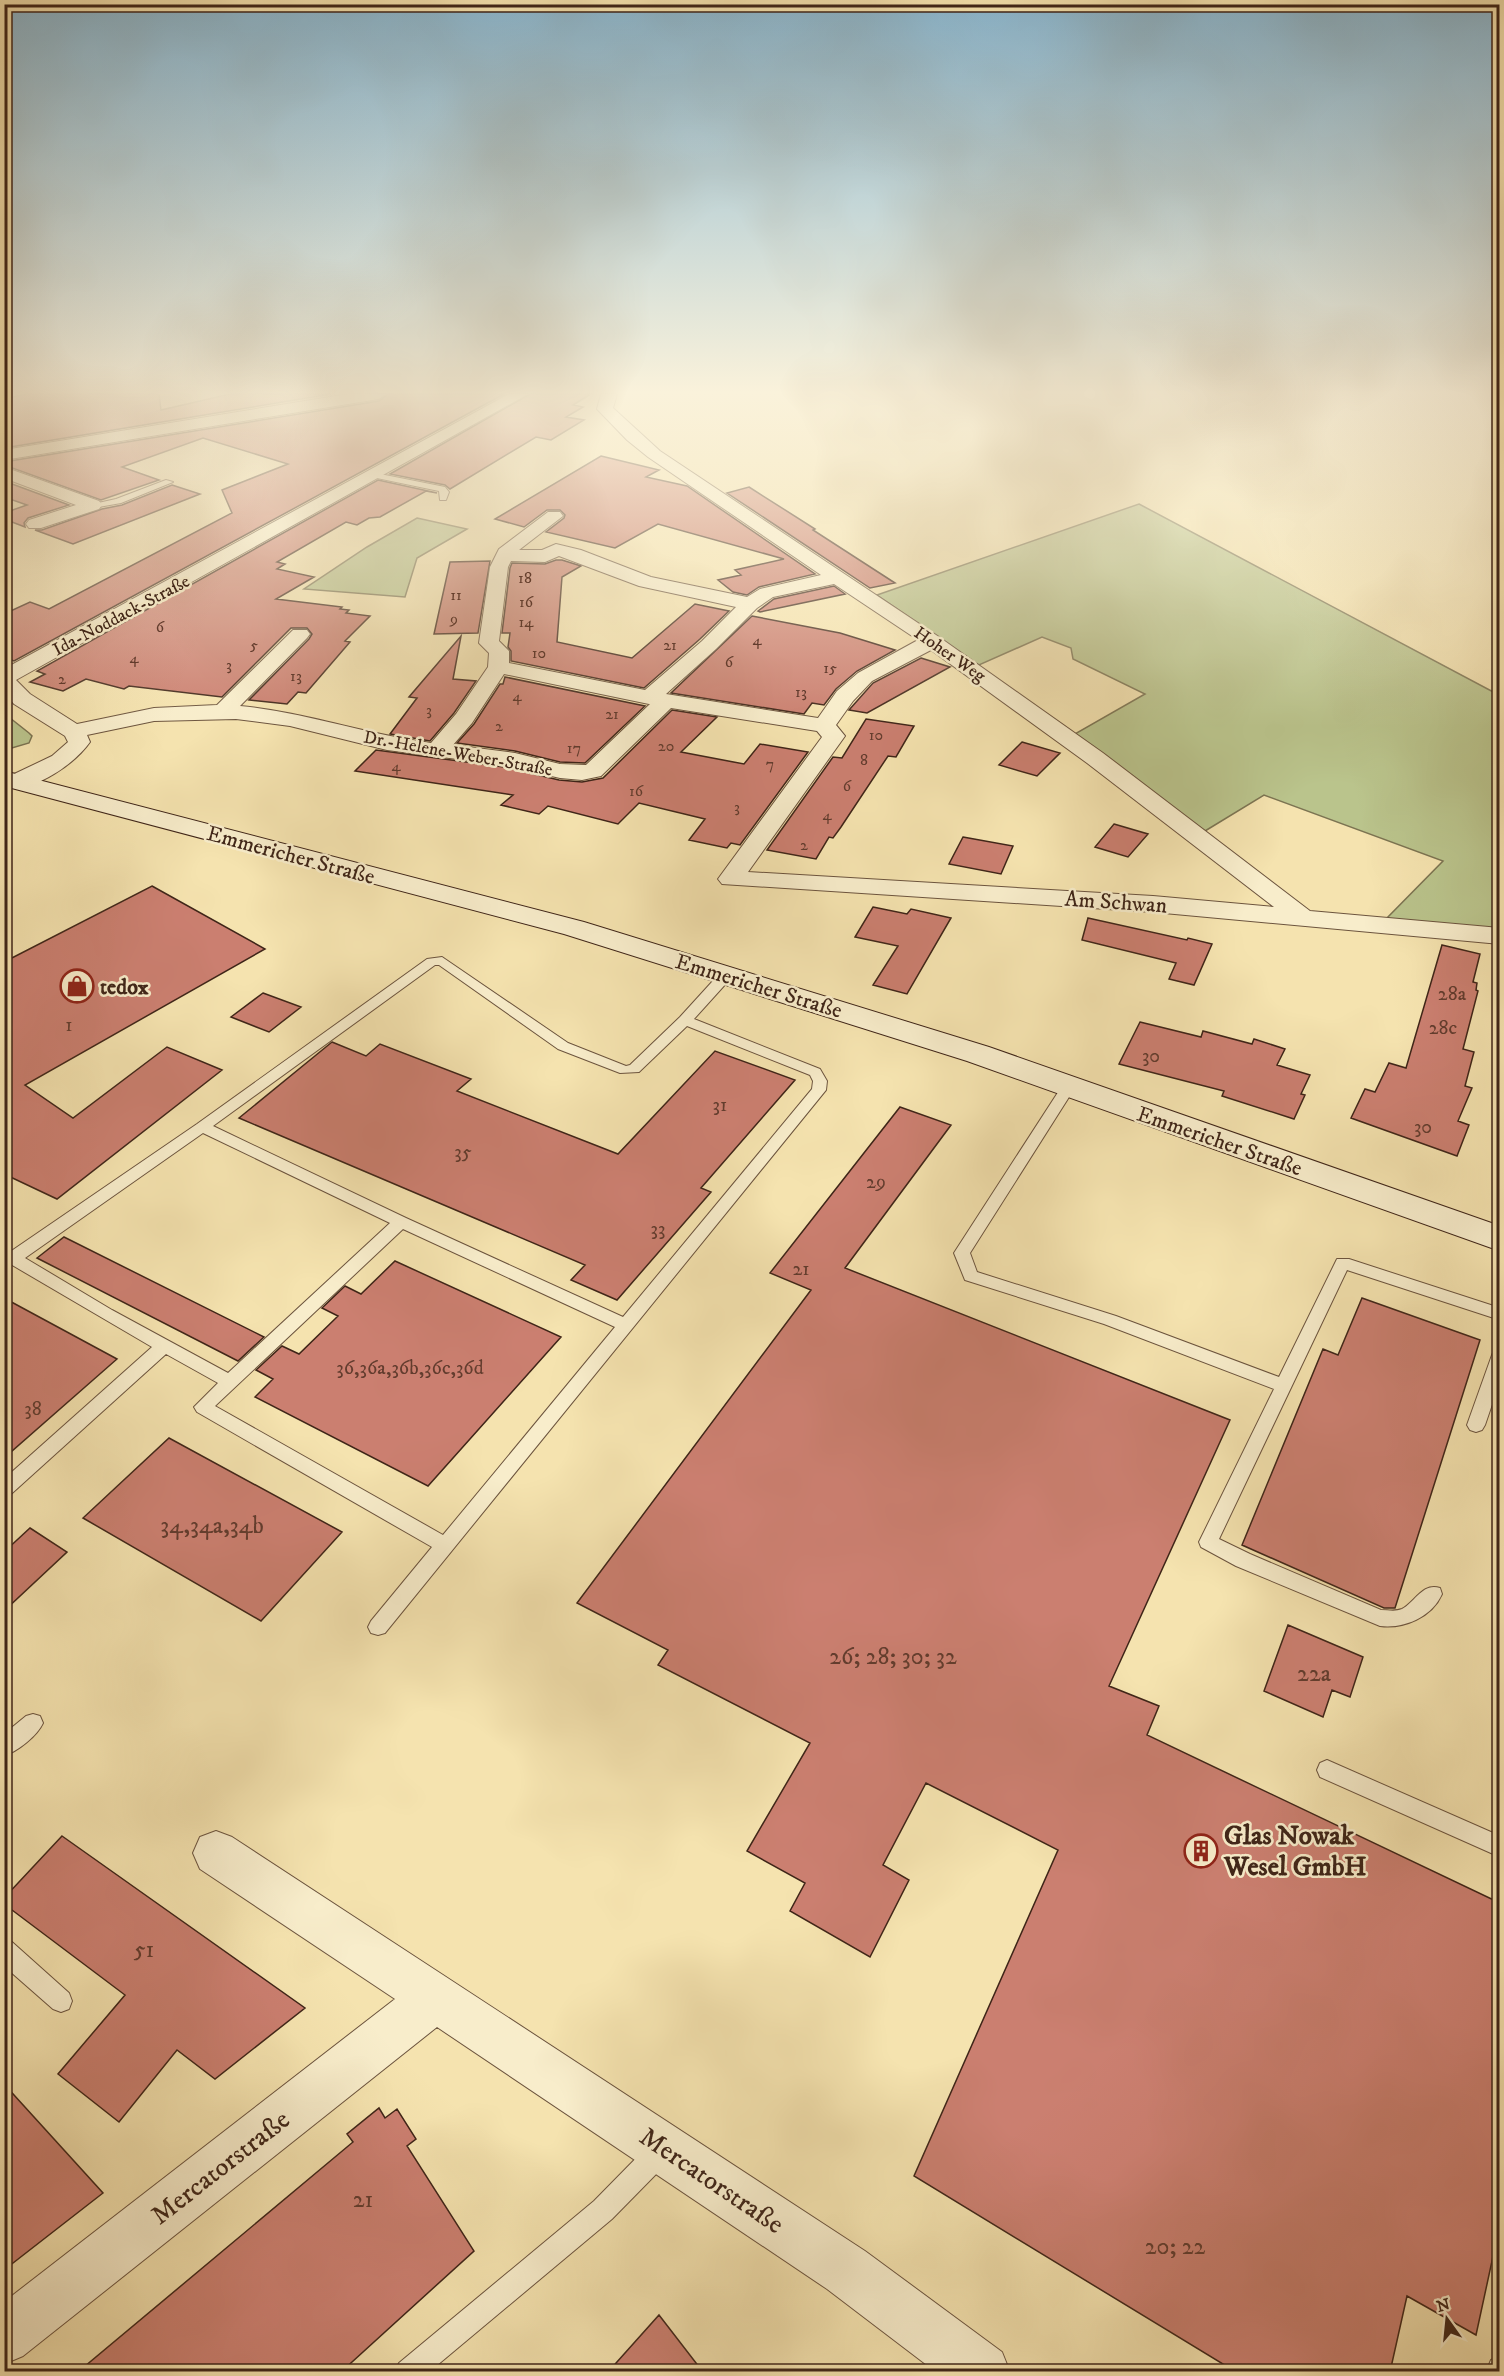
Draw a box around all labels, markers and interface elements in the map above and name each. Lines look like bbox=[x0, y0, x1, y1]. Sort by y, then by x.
house number: 18 bbox=[518, 568, 532, 588]
street label: Ida-Noddack-Straße bbox=[49, 571, 194, 661]
house number: 11 bbox=[450, 585, 462, 605]
house number: 16 bbox=[519, 592, 534, 612]
house number: 9 bbox=[449, 609, 458, 629]
house number: 14 bbox=[518, 612, 534, 632]
house number: 6 bbox=[156, 617, 165, 637]
street label: Hoher Weg bbox=[909, 622, 990, 688]
house number: 4 bbox=[752, 630, 762, 650]
house number: 5 bbox=[250, 635, 258, 655]
house number: 21 bbox=[663, 635, 677, 655]
house number: 10 bbox=[532, 643, 546, 663]
house number: 4 bbox=[129, 648, 139, 668]
house number: 6 bbox=[725, 652, 734, 672]
house number: 3 bbox=[226, 655, 232, 675]
house number: 15 bbox=[823, 658, 837, 678]
house number: 13 bbox=[290, 666, 302, 686]
house number: 2 bbox=[58, 669, 66, 689]
house number: 13 bbox=[795, 682, 807, 702]
house number: 4 bbox=[512, 686, 522, 706]
house number: 3 bbox=[426, 700, 432, 720]
house number: 21 bbox=[605, 704, 619, 724]
house number: 2 bbox=[495, 716, 503, 736]
house number: 10 bbox=[869, 725, 883, 745]
street label: Dr.-Helene-Weber-Straße bbox=[362, 727, 554, 781]
house number: 20 bbox=[658, 736, 674, 756]
house number: 17 bbox=[567, 738, 581, 758]
house number: 8 bbox=[860, 750, 868, 770]
house number: 7 bbox=[766, 754, 774, 774]
house number: 4 bbox=[391, 756, 401, 776]
house number: 6 bbox=[843, 776, 852, 796]
house number: 16 bbox=[629, 781, 644, 801]
house number: 3 bbox=[734, 797, 740, 817]
house number: 4 bbox=[822, 805, 832, 825]
street label: Emmericher Straße bbox=[204, 820, 378, 891]
house number: 2 bbox=[800, 835, 808, 855]
street label: Am Schwan bbox=[1064, 885, 1168, 920]
street label: Emmericher Straße bbox=[672, 948, 845, 1025]
shop icon: tedox bbox=[59, 968, 95, 1004]
place label: tedox bbox=[100, 974, 149, 1001]
house number: 28a bbox=[1438, 982, 1467, 1007]
house number: 1 bbox=[65, 1013, 73, 1038]
house number: 28c bbox=[1429, 1016, 1458, 1041]
house number: 30 bbox=[1142, 1044, 1160, 1069]
house number: 31 bbox=[713, 1093, 727, 1118]
street label: Emmericher Straße bbox=[1133, 1100, 1306, 1182]
house number: 30 bbox=[1414, 1115, 1432, 1140]
house number: 35 bbox=[454, 1140, 472, 1165]
house number: 29 bbox=[866, 1170, 886, 1195]
house number: 33 bbox=[651, 1217, 665, 1242]
house number: 21 bbox=[792, 1257, 810, 1282]
house number: 36,36a,36b,36c,36d bbox=[336, 1356, 484, 1381]
house number: 38 bbox=[24, 1397, 42, 1422]
house number: 34,34a,34b bbox=[160, 1511, 264, 1541]
house number: 26; 28; 30; 32 bbox=[829, 1642, 957, 1672]
house number: 22a bbox=[1297, 1659, 1332, 1689]
place label: Glas Nowak Wesel GmbH bbox=[1223, 1819, 1367, 1884]
building icon: Glas Nowak Wesel GmbH bbox=[1183, 1833, 1219, 1869]
house number: 51 bbox=[134, 1935, 154, 1965]
street label: Mercatorstraße bbox=[144, 2103, 297, 2233]
street label: Mercatorstraße bbox=[633, 2120, 790, 2242]
house number: 21 bbox=[353, 2185, 373, 2215]
house number: 20; 22 bbox=[1145, 2232, 1205, 2262]
north arrow bbox=[1417, 2289, 1477, 2349]
text: N bbox=[1434, 2294, 1452, 2317]

